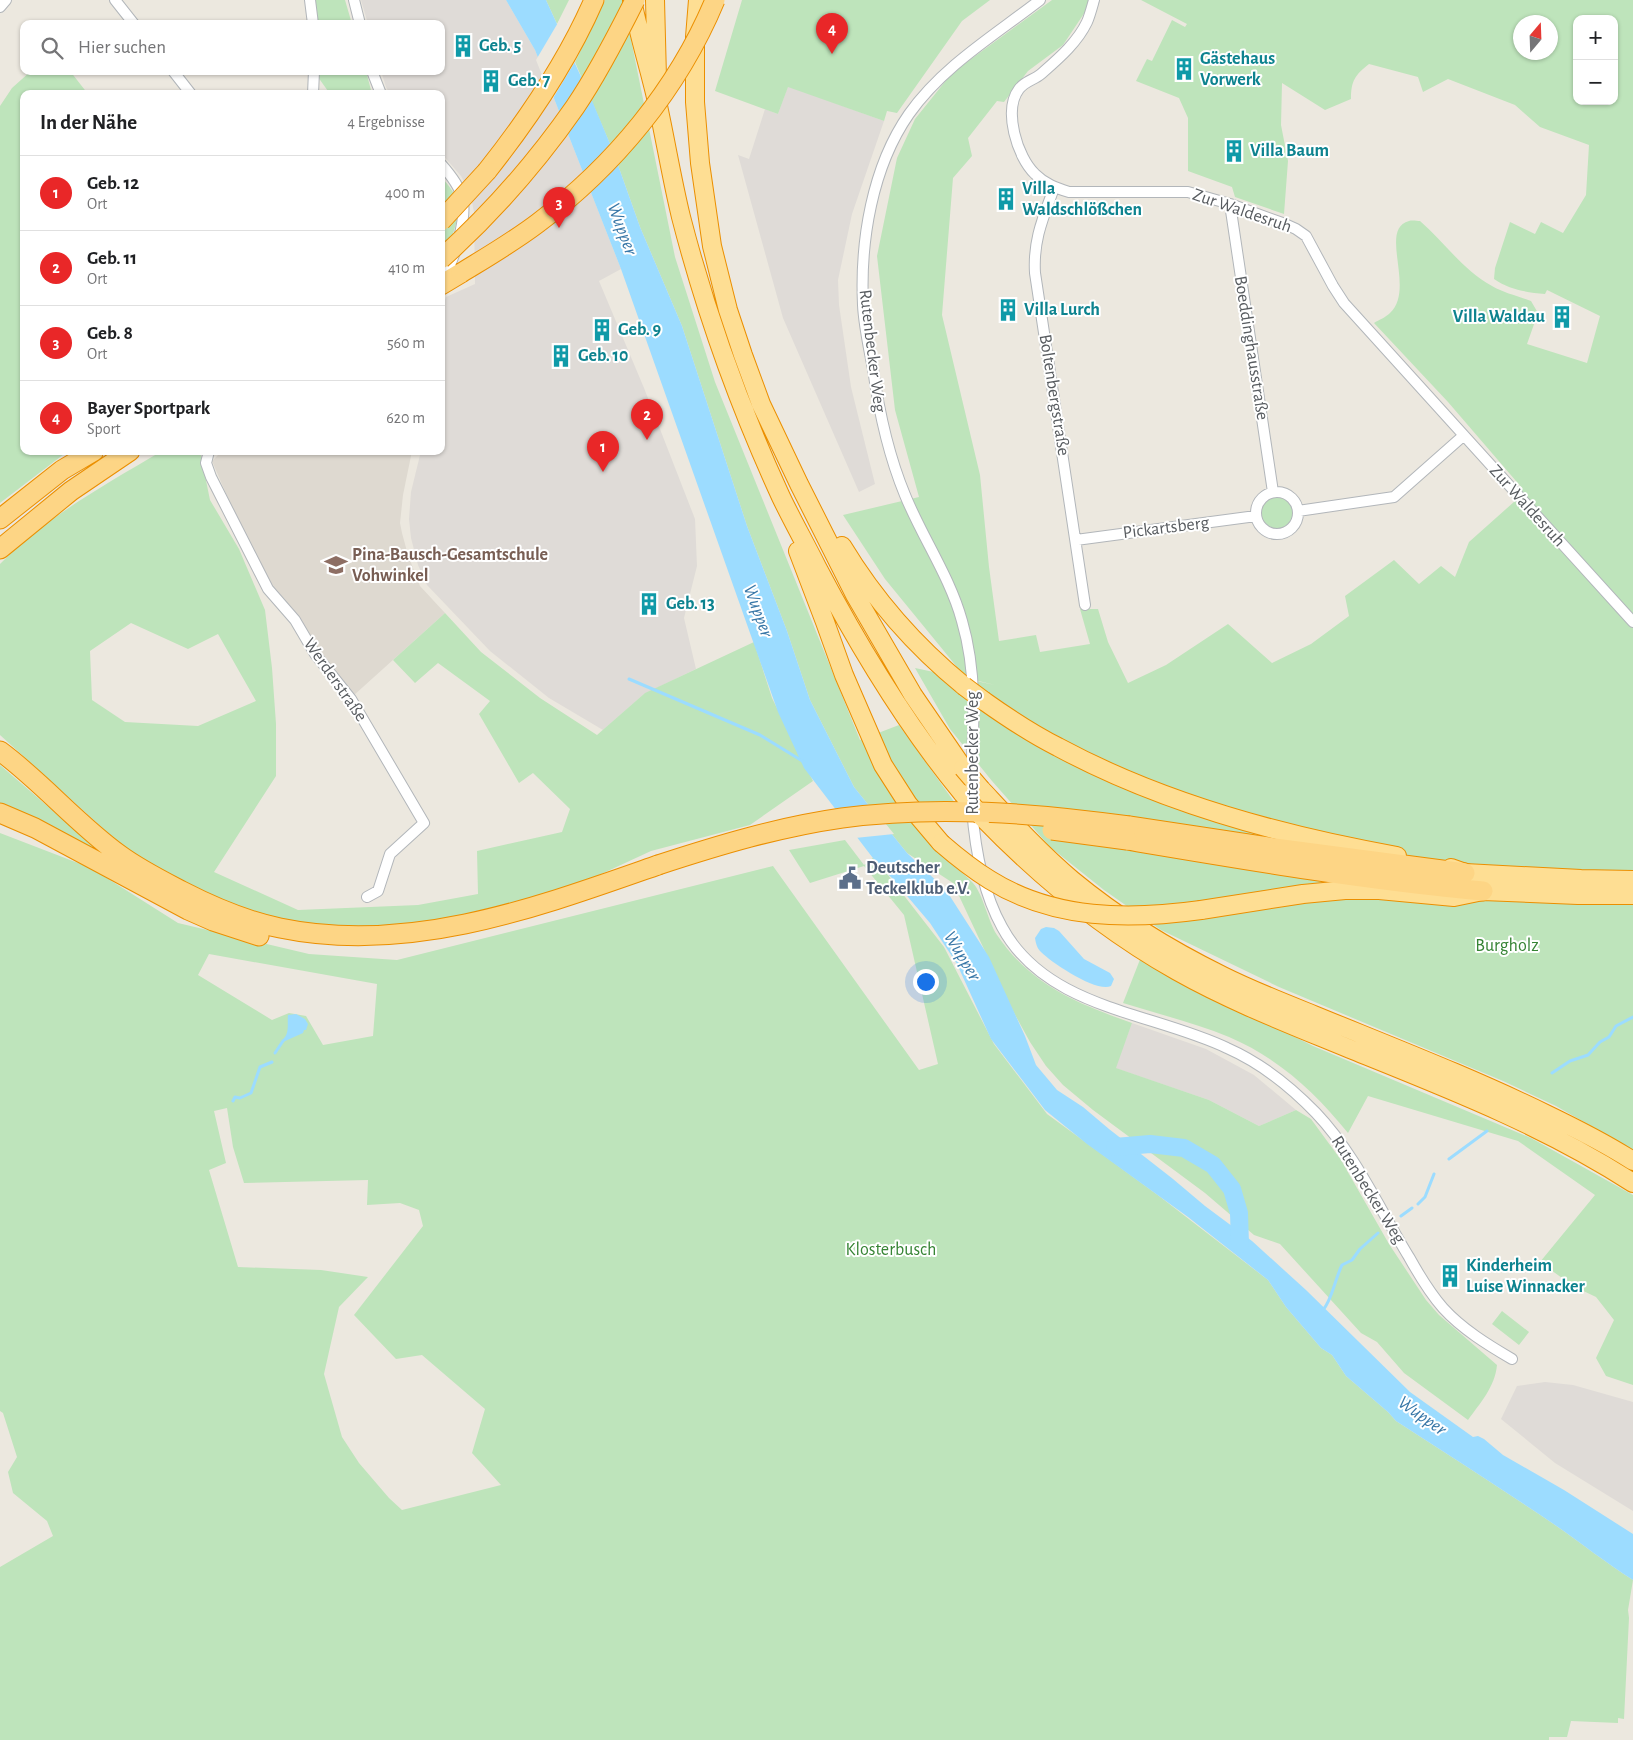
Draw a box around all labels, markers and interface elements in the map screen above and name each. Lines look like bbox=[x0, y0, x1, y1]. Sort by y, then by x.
pin: 4 bbox=[816, 13, 848, 54]
north arrow bbox=[1513, 15, 1558, 60]
map controls bbox=[1573, 15, 1618, 105]
button: + bbox=[1573, 15, 1618, 60]
search box bbox=[20, 20, 445, 75]
building icon: Geb. 5 bbox=[450, 33, 476, 59]
icon: search bbox=[38, 34, 66, 62]
place label: Geb. 5 bbox=[479, 37, 522, 55]
text: Hier suchen bbox=[78, 38, 166, 57]
place label: Gästehaus Vorwerk bbox=[1200, 50, 1275, 89]
building icon: Gästehaus Vorwerk bbox=[1171, 56, 1197, 82]
button: − bbox=[1573, 60, 1618, 105]
building icon: Geb. 7 bbox=[478, 68, 504, 94]
place label: Geb. 7 bbox=[508, 72, 551, 90]
text: In der Nähe bbox=[40, 112, 137, 133]
text: 4 Ergebnisse bbox=[347, 114, 425, 130]
building icon: Villa Baum bbox=[1221, 138, 1247, 164]
place label: Villa Baum bbox=[1250, 142, 1329, 160]
text: Geb. 12 bbox=[87, 174, 139, 193]
place label: Villa Waldschlößchen bbox=[1022, 180, 1142, 219]
text: 1 bbox=[53, 185, 59, 201]
text: 400 m bbox=[385, 185, 425, 201]
building icon: Villa Waldschlößchen bbox=[993, 186, 1019, 212]
street label: Zur Waldesruh bbox=[1190, 186, 1294, 236]
pin: 3 bbox=[543, 187, 575, 228]
text: Ort bbox=[87, 196, 107, 212]
water label: Wupper bbox=[603, 200, 641, 258]
text: Geb. 11 bbox=[87, 249, 137, 268]
text: 2 bbox=[52, 260, 60, 276]
text: 410 m bbox=[388, 260, 425, 276]
text: Ort bbox=[87, 271, 107, 287]
street label: Boeddinghausstraße bbox=[1231, 275, 1271, 421]
street label: Rutenbecker Weg bbox=[856, 289, 888, 414]
building icon: Villa Lurch bbox=[995, 297, 1021, 323]
place label: Villa Lurch bbox=[1024, 301, 1100, 319]
building icon: Villa Waldau bbox=[1549, 304, 1575, 330]
place label: Villa Waldau bbox=[1453, 308, 1546, 326]
building icon: Geb. 9 bbox=[589, 317, 615, 343]
place label: Geb. 9 bbox=[618, 321, 662, 339]
text: Geb. 8 bbox=[87, 324, 133, 343]
street label: Boltenbergstraße bbox=[1036, 333, 1072, 457]
text: 3 bbox=[53, 335, 59, 351]
text: 560 m bbox=[387, 335, 425, 351]
building icon: Geb. 10 bbox=[548, 343, 574, 369]
text: Ort bbox=[87, 346, 107, 362]
place label: Geb. 10 bbox=[578, 347, 628, 365]
text: Bayer Sportpark bbox=[87, 399, 210, 418]
pin: 2 bbox=[631, 399, 663, 440]
text: 4 bbox=[52, 410, 60, 426]
text: 620 m bbox=[386, 410, 425, 426]
text: Sport bbox=[87, 421, 121, 437]
pin: 1 bbox=[587, 431, 619, 472]
street label: Zur Waldesruh bbox=[1486, 462, 1568, 550]
street label: Pickartsberg bbox=[1122, 514, 1210, 542]
place label: Pina-Bausch-Gesamtschule Vohwinkel bbox=[352, 546, 548, 585]
school or university icon: Pina-Bausch-Gesamtschule Vohwinkel bbox=[323, 552, 349, 578]
water label: Wupper bbox=[740, 582, 776, 640]
building icon: Geb. 13 bbox=[636, 591, 662, 617]
place label: Geb. 13 bbox=[666, 595, 715, 613]
street label: Werderstraße bbox=[300, 635, 370, 725]
street label: Rutenbecker Weg bbox=[964, 691, 982, 815]
place label: Deutscher Teckelklub e.V. bbox=[866, 859, 970, 898]
public building icon: Deutscher Teckelklub e.V. bbox=[837, 865, 863, 891]
water label: Wupper bbox=[940, 928, 985, 985]
park label: Burgholz bbox=[1475, 937, 1539, 955]
your location bbox=[913, 969, 939, 995]
street label: Rutenbecker Weg bbox=[1328, 1133, 1408, 1247]
park label: Klosterbusch bbox=[846, 1241, 936, 1259]
place label: Kinderheim Luise Winnacker bbox=[1466, 1257, 1586, 1296]
building icon: Kinderheim Luise Winnacker bbox=[1437, 1263, 1463, 1289]
water label: Wupper bbox=[1394, 1393, 1450, 1440]

